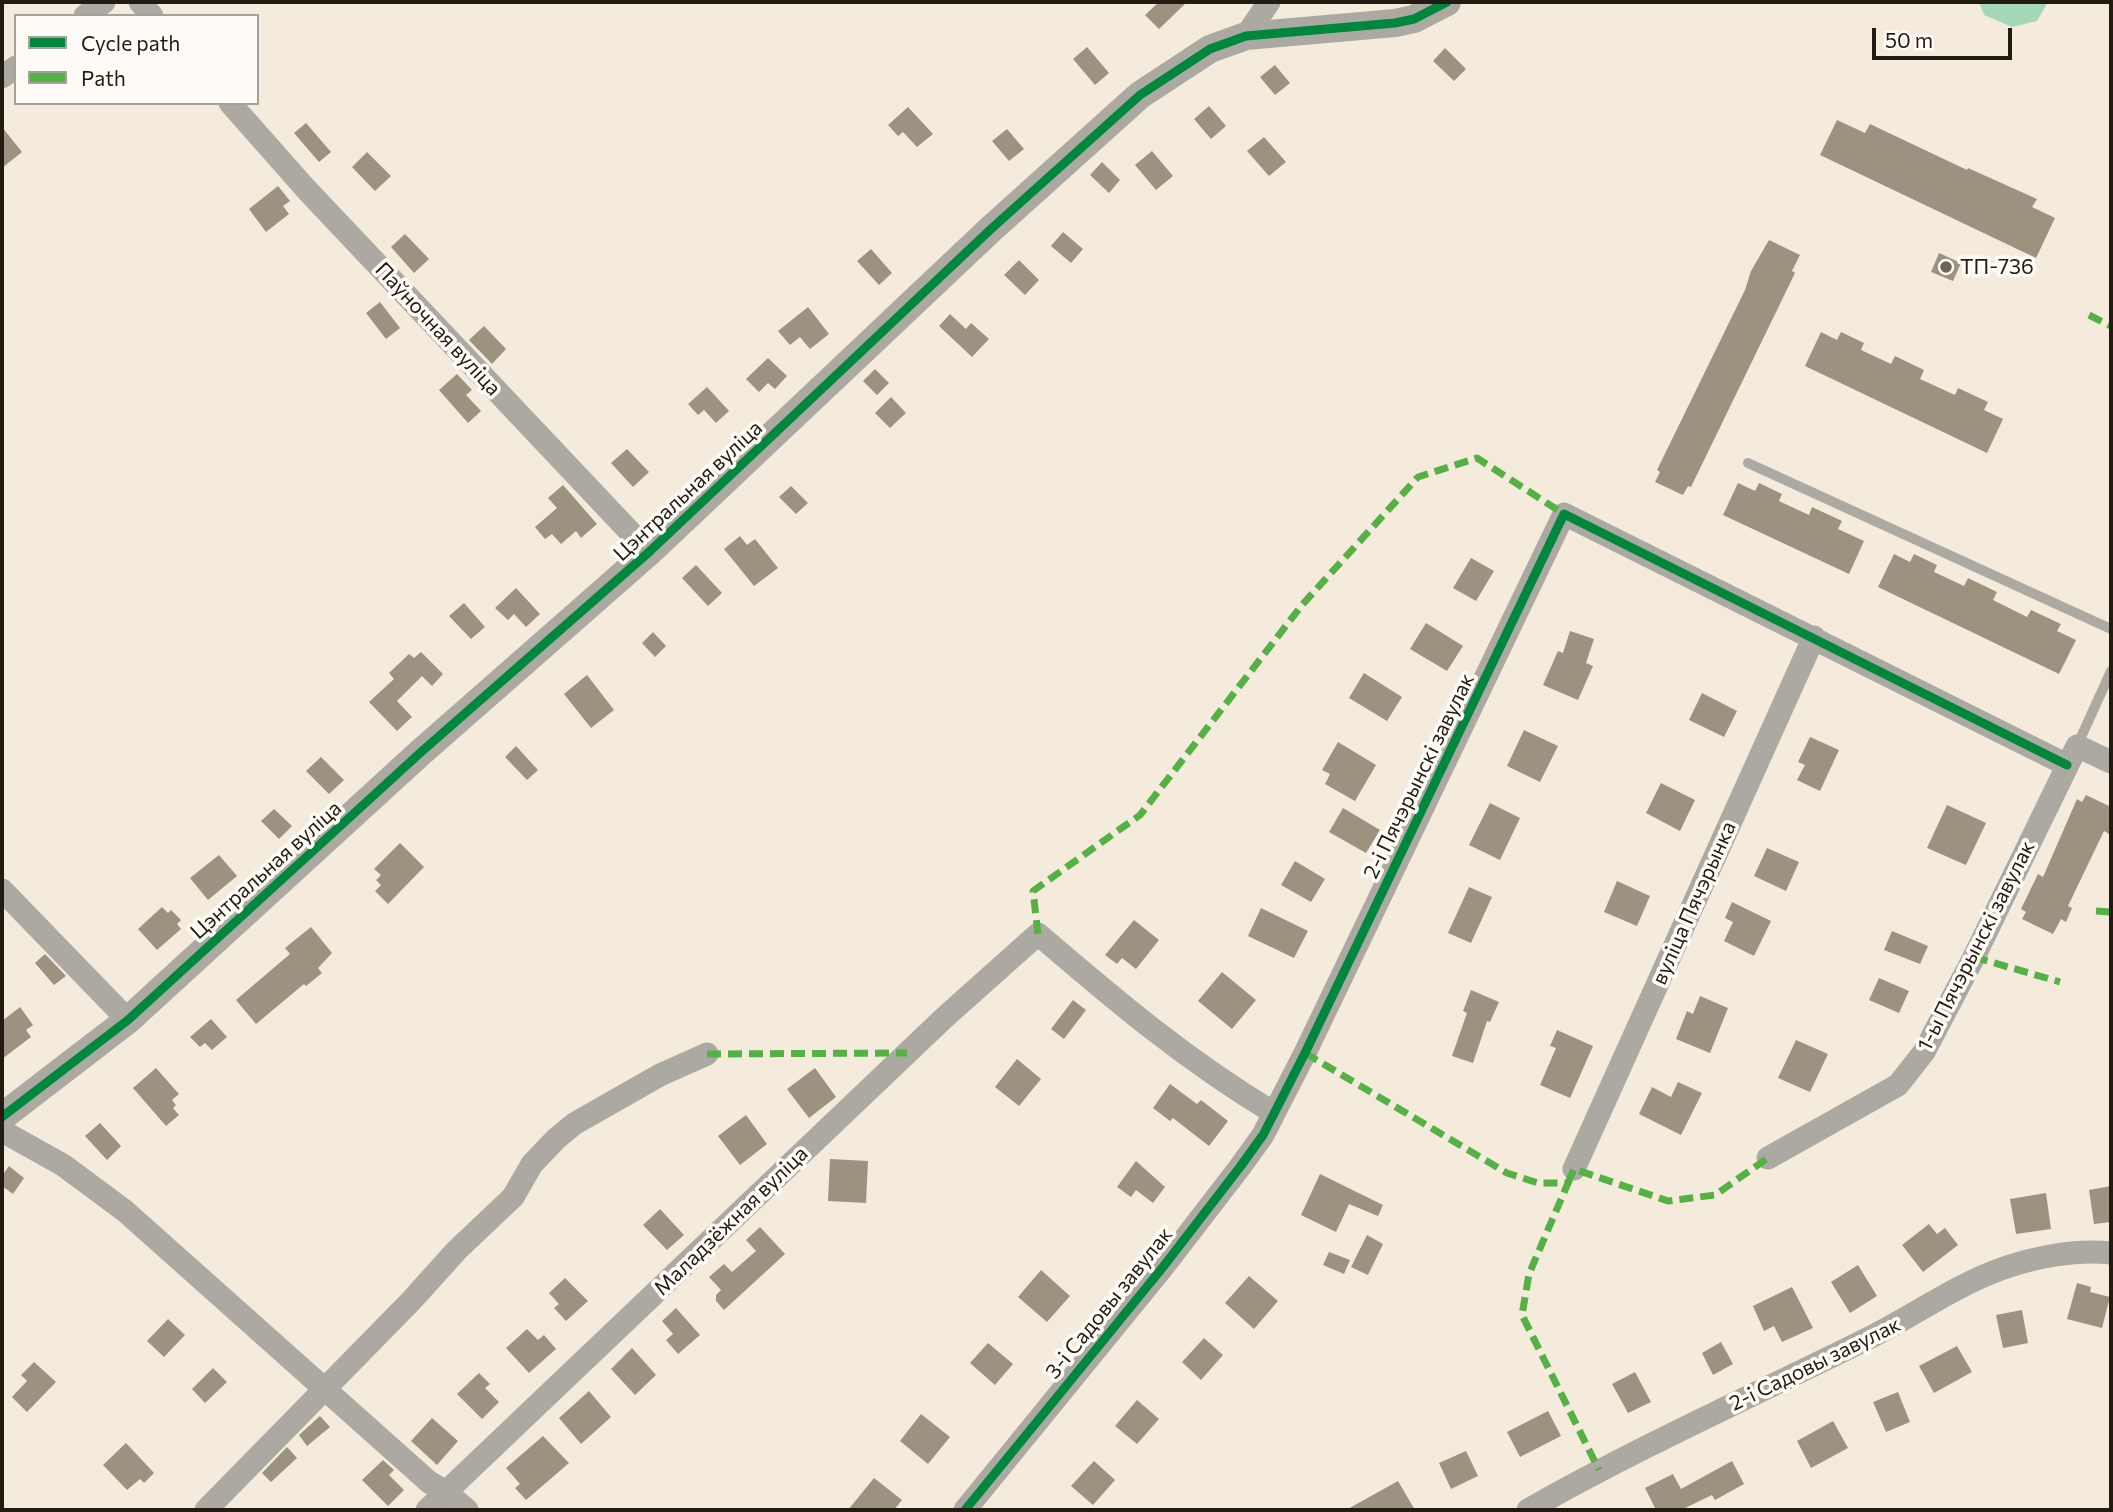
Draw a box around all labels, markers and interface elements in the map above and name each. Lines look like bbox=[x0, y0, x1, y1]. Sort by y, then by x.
legend bbox=[14, 14, 259, 105]
scale bar bbox=[1875, 14, 2015, 58]
text: 50 m bbox=[1885, 27, 1933, 52]
text: Cycle path bbox=[81, 30, 180, 55]
text: Path bbox=[81, 65, 126, 90]
place label: ТП-736 bbox=[1960, 254, 2034, 280]
street label: Паўночная вуліца bbox=[370, 257, 506, 401]
marker: ТП-736 bbox=[1938, 259, 1954, 275]
street label: Цэнтральная вуліца bbox=[608, 416, 768, 566]
street label: 2-і Пячэрынскі завулак bbox=[1358, 669, 1480, 883]
street label: Цэнтральная вуліца bbox=[185, 796, 347, 944]
street label: вуліца Пячэрынка bbox=[1647, 818, 1741, 988]
street label: 1-ы Пячэрынскі завулак bbox=[1912, 837, 2040, 1055]
street label: Маладзёжная вуліца bbox=[649, 1141, 813, 1301]
street label: 3-і Садовы завулак bbox=[1040, 1222, 1178, 1384]
street label: 2-і Садовы завулак bbox=[1725, 1312, 1905, 1416]

